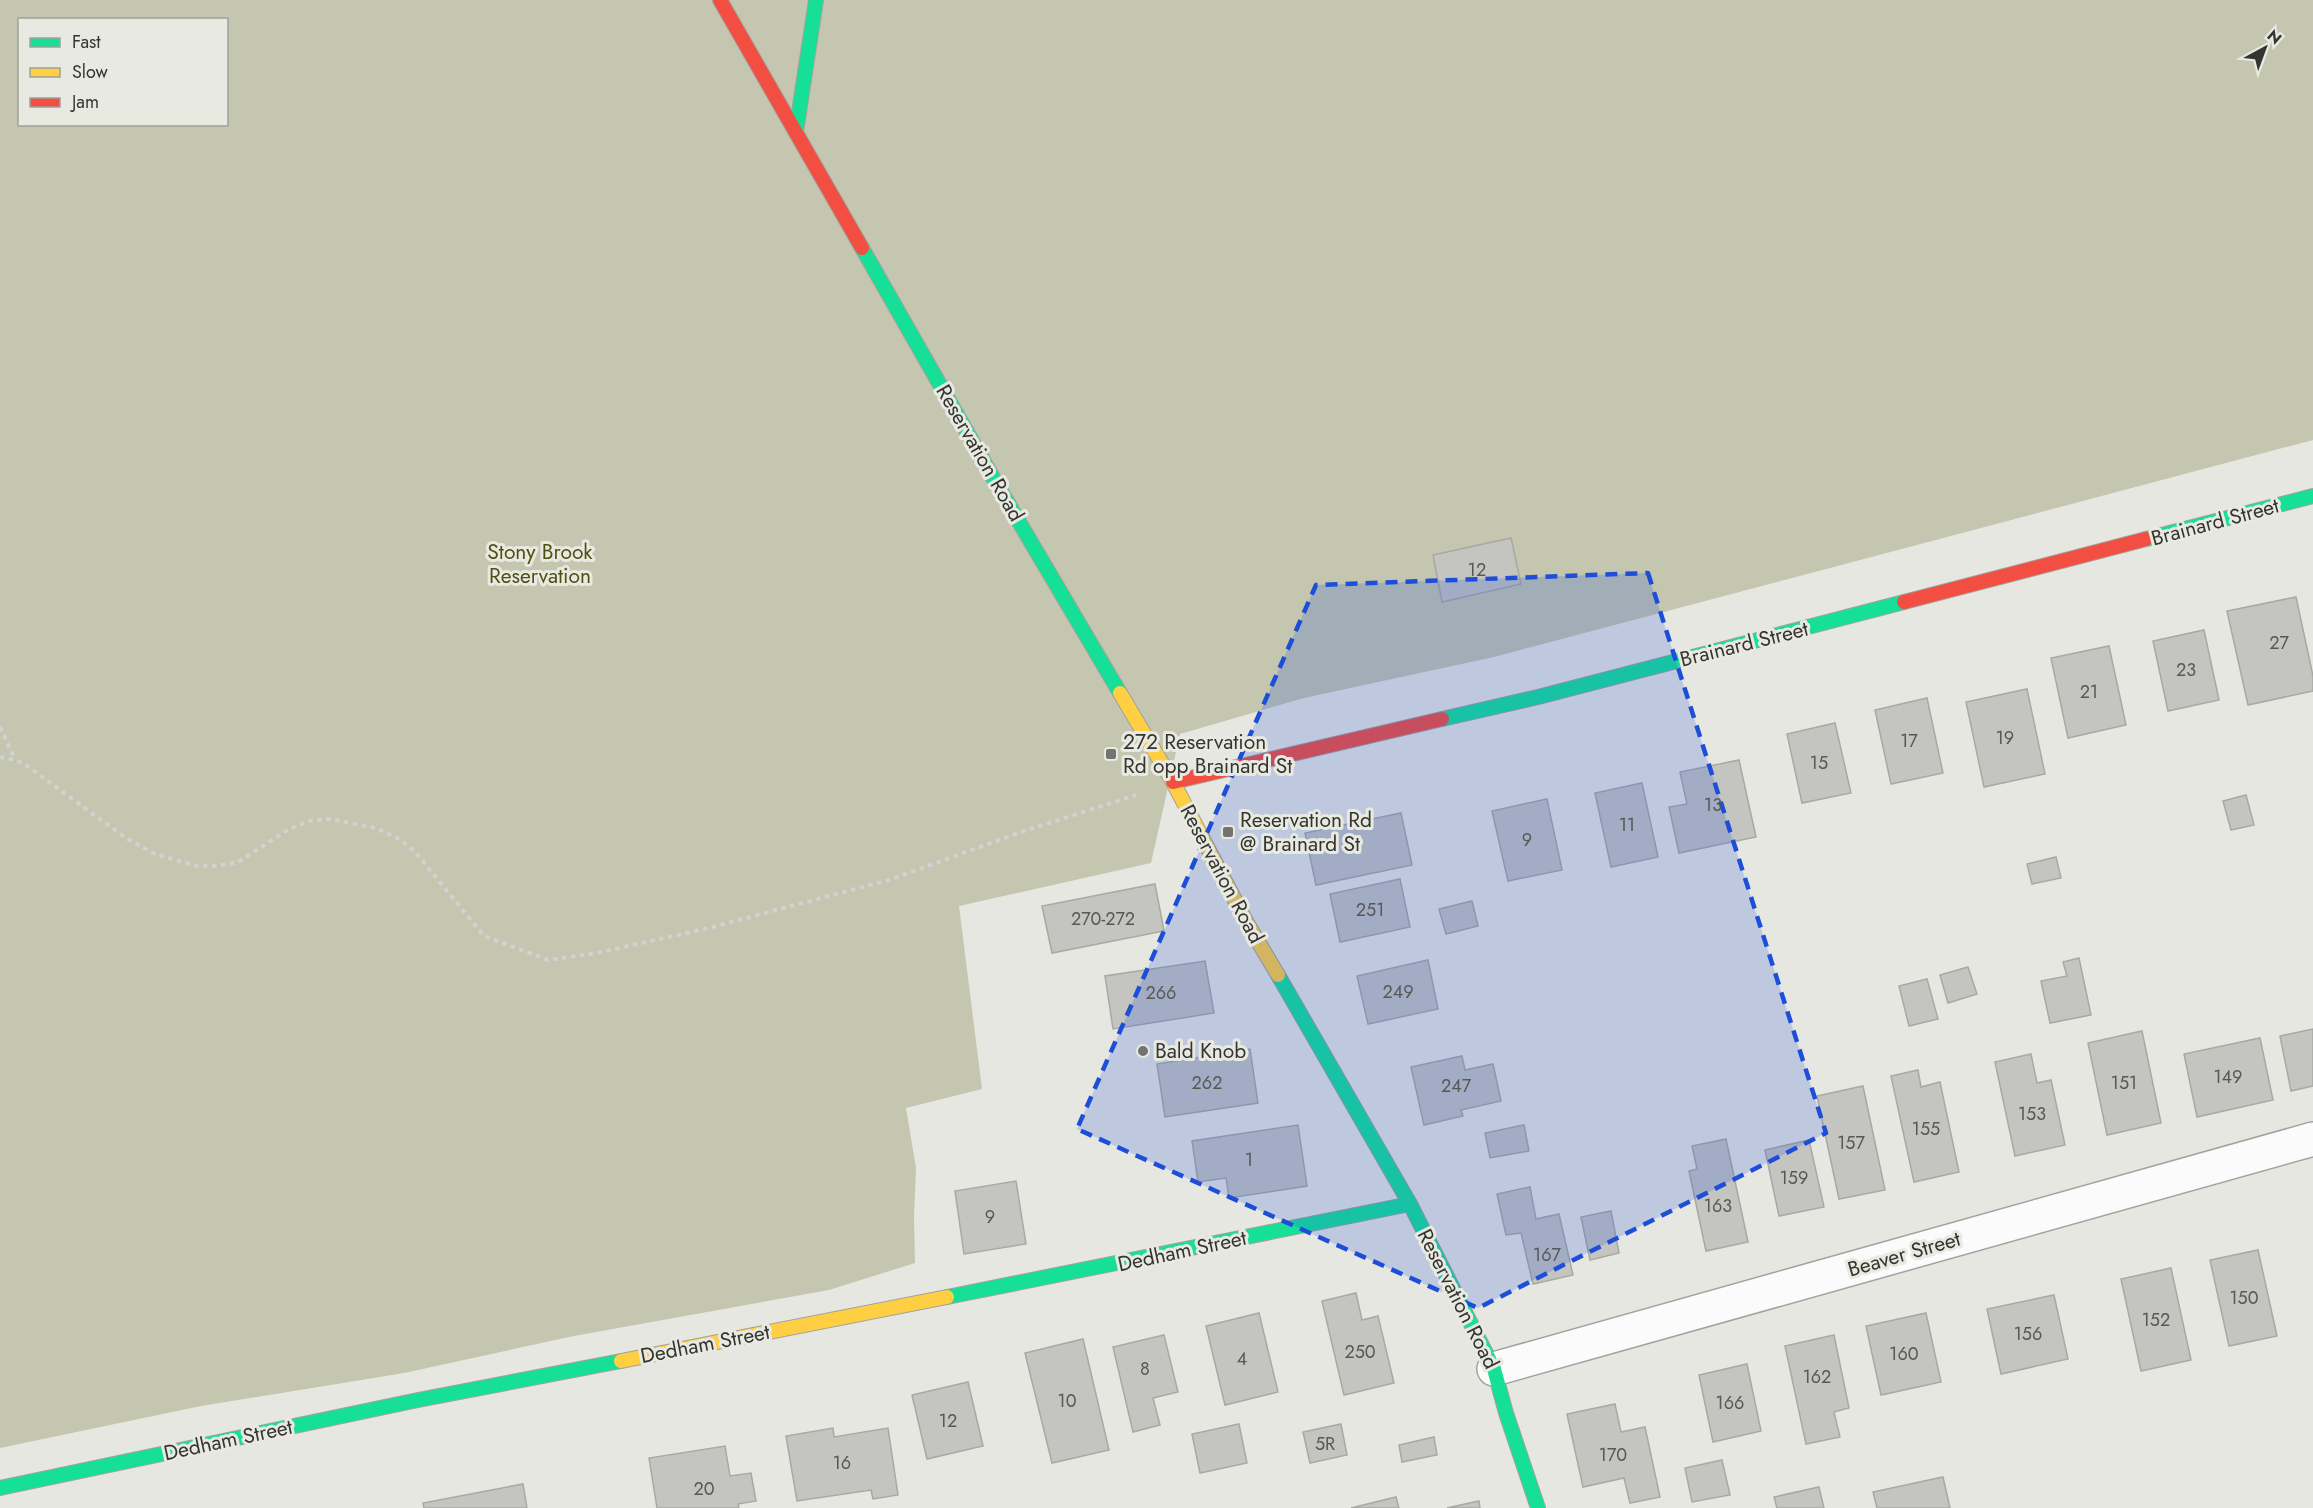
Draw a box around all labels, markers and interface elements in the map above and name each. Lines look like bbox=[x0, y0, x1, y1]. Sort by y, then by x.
legend bbox=[18, 18, 228, 126]
north arrow bbox=[2235, 18, 2295, 78]
text: N bbox=[2262, 24, 2287, 50]
text: Fast bbox=[72, 29, 101, 55]
text: Slow bbox=[72, 59, 109, 85]
text: Jam bbox=[70, 89, 99, 115]
street label: Reservation Road bbox=[929, 379, 1031, 527]
street label: Brainard Street bbox=[2148, 491, 2282, 553]
park label: Stony Brook Reservation bbox=[487, 537, 593, 591]
house number: 12 bbox=[1468, 557, 1486, 583]
street label: Brainard Street bbox=[1677, 614, 1811, 674]
house number: 27 bbox=[2269, 630, 2289, 656]
house number: 23 bbox=[2176, 657, 2196, 683]
house number: 21 bbox=[2080, 679, 2098, 705]
house number: 19 bbox=[1996, 725, 2014, 751]
place label: 272 Reservation Rd opp Brainard St bbox=[1123, 727, 1292, 781]
house number: 17 bbox=[1900, 728, 1918, 754]
marker: 272 Reservation Rd opp Brainard St bbox=[1104, 747, 1118, 761]
house number: 15 bbox=[1810, 750, 1828, 776]
house number: 13 bbox=[1704, 792, 1722, 818]
street label: Reservation Road bbox=[1173, 799, 1271, 949]
place label: Reservation Rd @ Brainard St bbox=[1240, 805, 1372, 859]
house number: 11 bbox=[1619, 812, 1635, 838]
marker: Reservation Rd @ Brainard St bbox=[1221, 825, 1235, 839]
house number: 9 bbox=[1522, 827, 1532, 853]
house number: 251 bbox=[1356, 897, 1384, 923]
house number: 270-272 bbox=[1071, 906, 1135, 932]
house number: 249 bbox=[1382, 979, 1414, 1005]
house number: 266 bbox=[1146, 980, 1176, 1006]
place label: Bald Knob bbox=[1155, 1036, 1246, 1066]
marker: Bald Knob bbox=[1136, 1044, 1150, 1058]
house number: 149 bbox=[2214, 1064, 2242, 1090]
house number: 262 bbox=[1192, 1070, 1222, 1096]
house number: 151 bbox=[2111, 1070, 2137, 1096]
house number: 247 bbox=[1441, 1073, 1472, 1099]
house number: 153 bbox=[2018, 1101, 2046, 1127]
house number: 155 bbox=[1912, 1116, 1940, 1142]
house number: 157 bbox=[1837, 1130, 1865, 1156]
house number: 1 bbox=[1245, 1147, 1253, 1173]
house number: 159 bbox=[1780, 1165, 1808, 1191]
house number: 163 bbox=[1704, 1193, 1732, 1219]
house number: 9 bbox=[985, 1204, 995, 1230]
street label: Dedham Street bbox=[1115, 1223, 1249, 1279]
street label: Reservation Road bbox=[1410, 1224, 1506, 1374]
street label: Beaver Street bbox=[1844, 1224, 1964, 1284]
house number: 167 bbox=[1533, 1242, 1562, 1268]
house number: 150 bbox=[2229, 1285, 2259, 1311]
house number: 152 bbox=[2142, 1307, 2170, 1333]
street label: Dedham Street bbox=[638, 1317, 772, 1371]
house number: 156 bbox=[2014, 1321, 2042, 1347]
house number: 250 bbox=[1344, 1339, 1376, 1365]
house number: 160 bbox=[1889, 1341, 1919, 1367]
house number: 4 bbox=[1237, 1346, 1247, 1372]
house number: 8 bbox=[1140, 1356, 1150, 1382]
house number: 162 bbox=[1803, 1364, 1831, 1390]
house number: 10 bbox=[1058, 1388, 1077, 1414]
house number: 166 bbox=[1716, 1390, 1744, 1416]
house number: 12 bbox=[939, 1408, 957, 1434]
street label: Dedham Street bbox=[161, 1412, 295, 1468]
house number: 5R bbox=[1315, 1431, 1335, 1457]
house number: 170 bbox=[1599, 1442, 1627, 1468]
house number: 16 bbox=[833, 1450, 851, 1476]
house number: 20 bbox=[693, 1476, 715, 1502]

